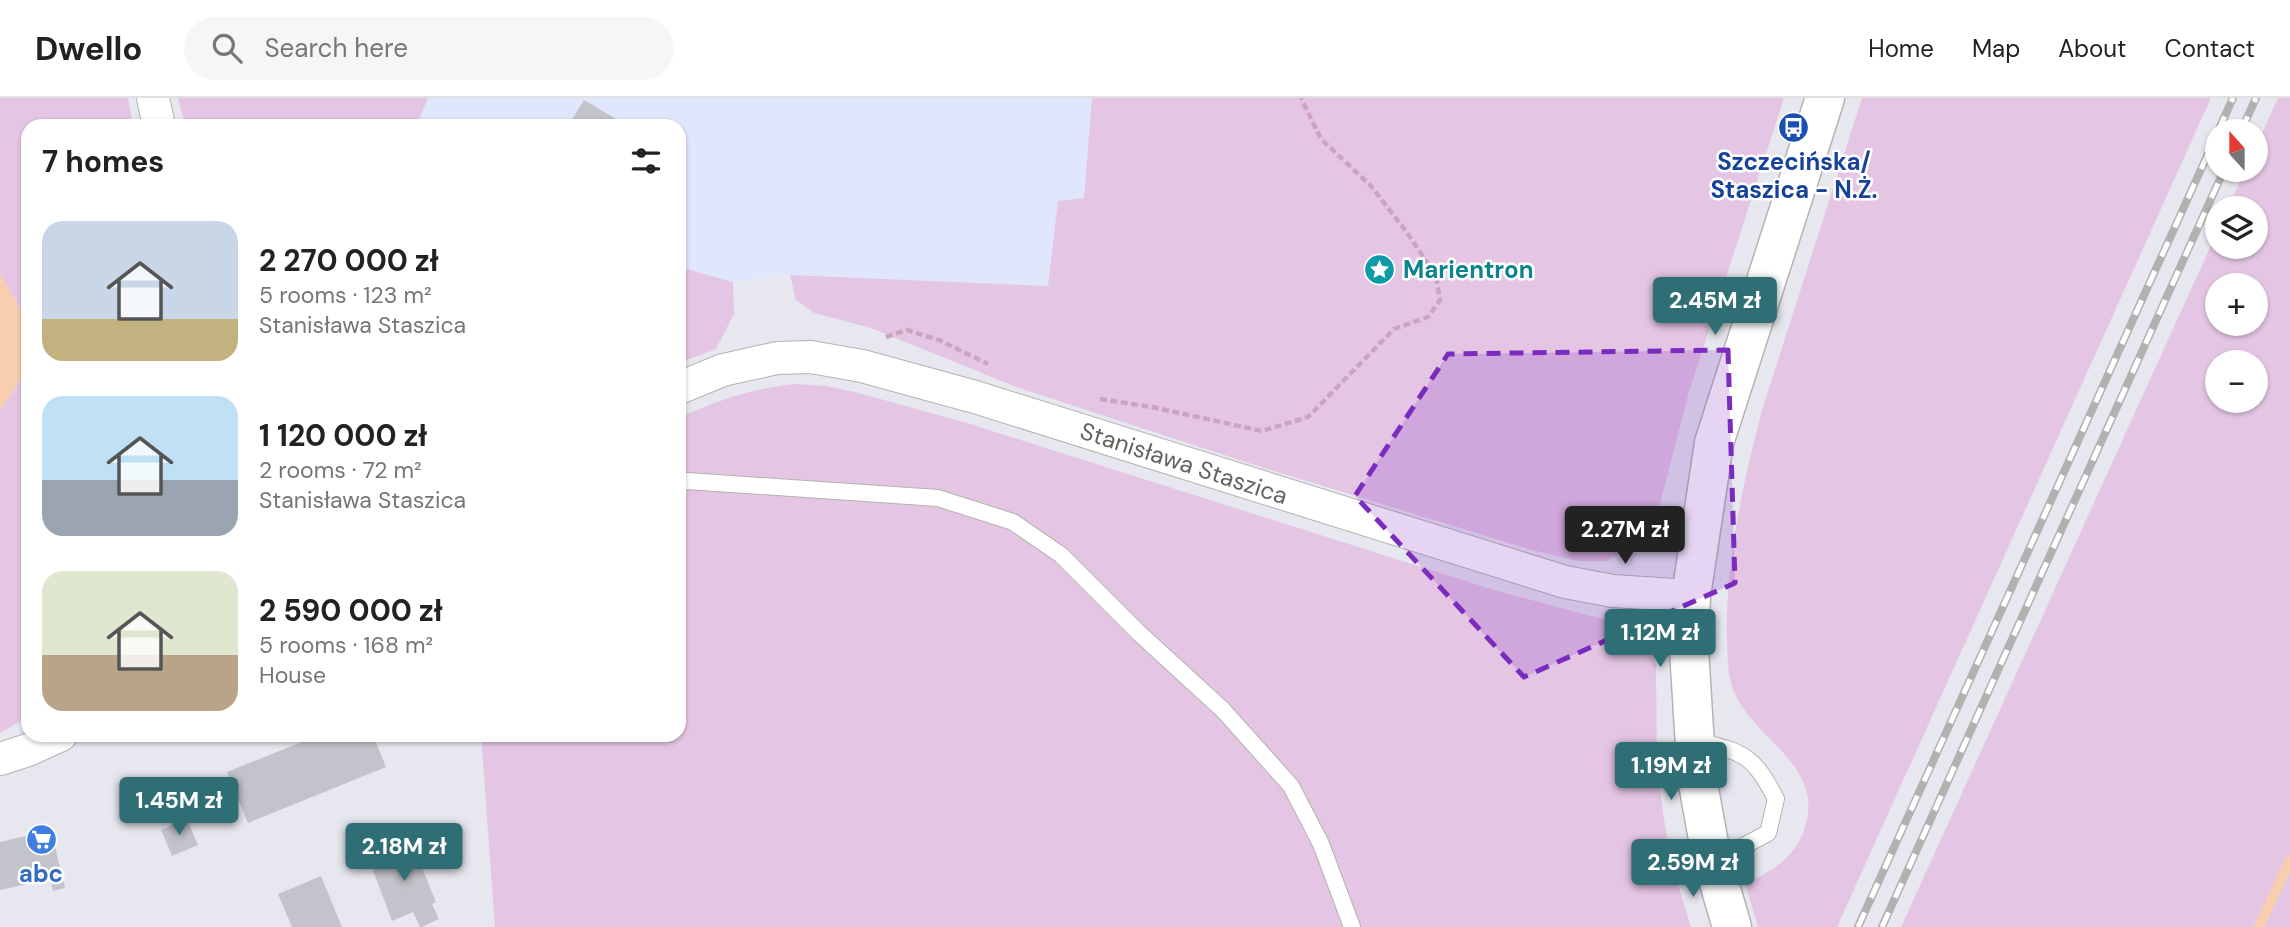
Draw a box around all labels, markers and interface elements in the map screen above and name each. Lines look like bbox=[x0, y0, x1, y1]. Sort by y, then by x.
search box bbox=[184, 17, 674, 80]
text: Dwello bbox=[35, 27, 142, 70]
icon: search bbox=[208, 29, 246, 67]
text: Search here bbox=[264, 31, 408, 65]
text: Home bbox=[1868, 33, 1934, 64]
text: Map bbox=[1972, 33, 2020, 64]
text: About bbox=[2058, 33, 2127, 64]
text: Contact bbox=[2165, 33, 2255, 64]
bus stop icon: Szczecińska/ Staszica - N.Ż. bbox=[1777, 110, 1811, 144]
north arrow bbox=[2205, 119, 2268, 182]
map controls bbox=[2205, 119, 2268, 413]
text: 7 homes bbox=[42, 142, 164, 181]
icon: filters bbox=[627, 142, 665, 180]
place label: Szczecińska/ Staszica - N.Ż. bbox=[1710, 146, 1878, 205]
button: layers bbox=[2205, 196, 2268, 259]
text: 2 270 000 zł bbox=[259, 241, 439, 280]
icon: home bbox=[98, 249, 182, 333]
place icon: Marientron bbox=[1363, 252, 1397, 286]
place label: Marientron bbox=[1403, 254, 1533, 285]
button: + bbox=[2205, 273, 2268, 336]
pin: 2.45M zł bbox=[1643, 278, 1787, 337]
text: 5 rooms · 123 m² bbox=[259, 280, 432, 310]
text: 2.45M zł bbox=[1669, 285, 1761, 315]
text: Stanisława Staszica bbox=[259, 310, 466, 340]
button: − bbox=[2205, 350, 2268, 413]
street label: Stanisława Staszica bbox=[1076, 415, 1292, 511]
text: 1 120 000 zł bbox=[259, 416, 427, 455]
icon: home bbox=[98, 424, 182, 508]
text: 2 rooms · 72 m² bbox=[259, 455, 422, 485]
text: Stanisława Staszica bbox=[259, 485, 466, 515]
pin: 2.27M zł bbox=[1553, 506, 1697, 566]
text: 2.27M zł bbox=[1581, 514, 1669, 544]
text: 2 590 000 zł bbox=[259, 591, 443, 630]
icon: home bbox=[98, 599, 182, 683]
pin: 1.12M zł bbox=[1588, 610, 1732, 669]
text: 1.12M zł bbox=[1621, 617, 1699, 647]
text: 5 rooms · 168 m² bbox=[259, 630, 433, 660]
text: House bbox=[259, 660, 326, 690]
pin: 1.19M zł bbox=[1599, 742, 1743, 802]
text: 1.19M zł bbox=[1631, 750, 1711, 780]
pin: 1.45M zł bbox=[107, 778, 251, 837]
text: 1.45M zł bbox=[135, 785, 223, 815]
supermarket icon: abc bbox=[24, 822, 58, 856]
pin: 2.18M zł bbox=[332, 824, 476, 883]
text: 2.18M zł bbox=[361, 831, 447, 861]
pin: 2.59M zł bbox=[1621, 840, 1765, 899]
text: 2.59M zł bbox=[1647, 847, 1739, 877]
place label: abc bbox=[19, 858, 63, 889]

